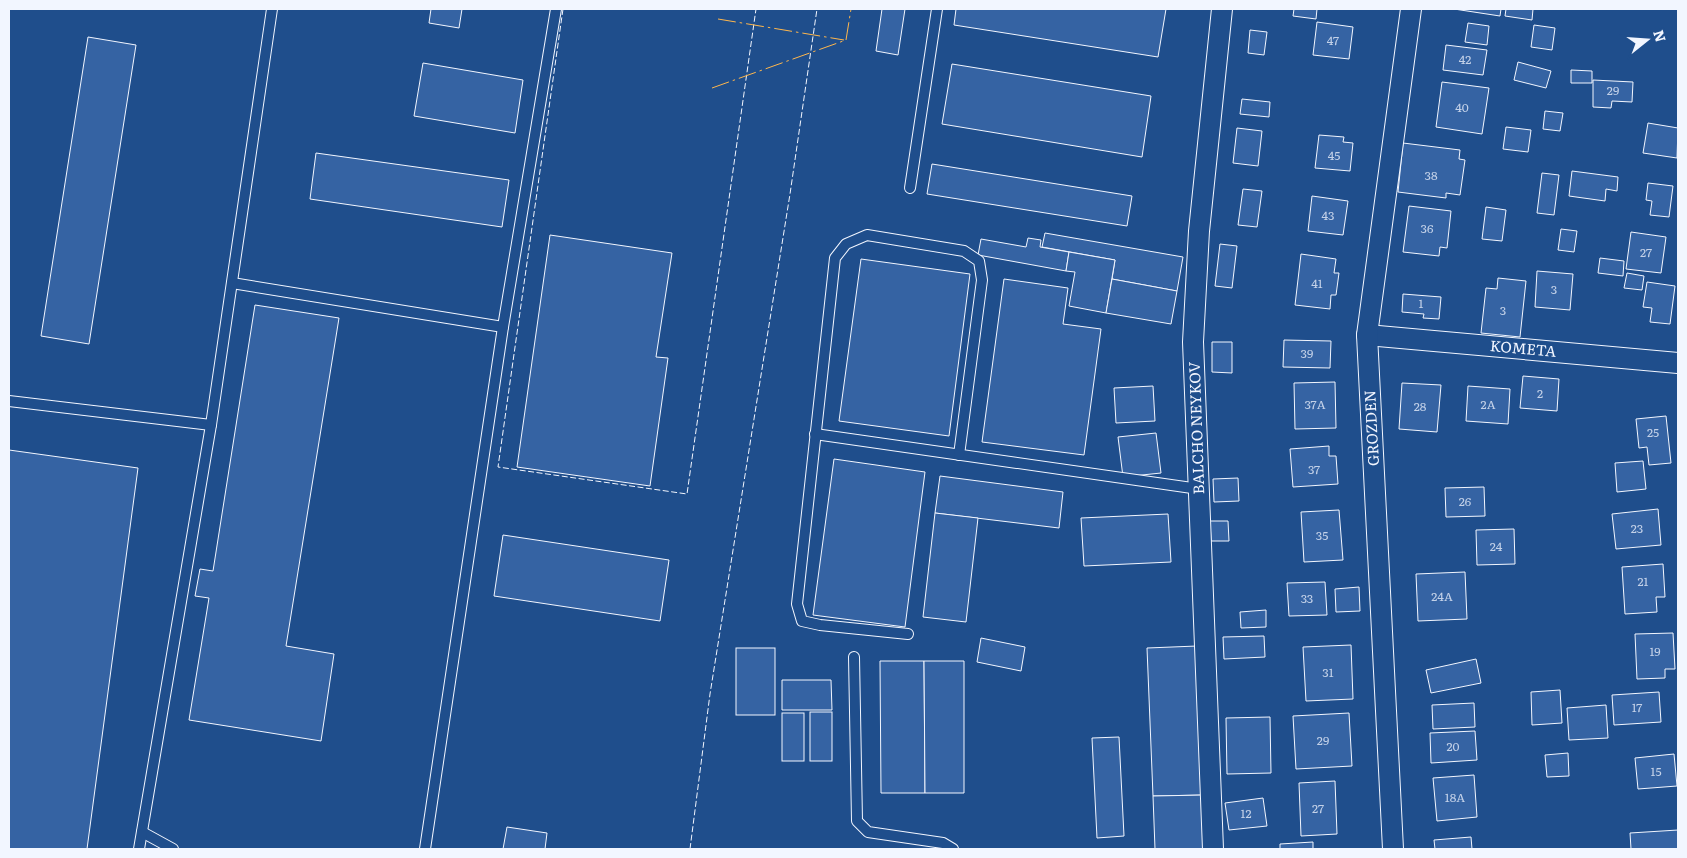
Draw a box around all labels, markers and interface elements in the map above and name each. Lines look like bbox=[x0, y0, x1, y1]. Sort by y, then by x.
north arrow bbox=[1622, 15, 1672, 65]
text: N bbox=[1649, 27, 1672, 45]
house number: 47 bbox=[1327, 31, 1339, 49]
house number: 42 bbox=[1459, 50, 1471, 68]
house number: 29 bbox=[1607, 81, 1619, 99]
house number: 40 bbox=[1455, 98, 1469, 116]
house number: 45 bbox=[1328, 146, 1340, 164]
house number: 38 bbox=[1424, 166, 1438, 184]
house number: 43 bbox=[1321, 206, 1335, 224]
house number: 36 bbox=[1421, 219, 1434, 237]
house number: 27 bbox=[1640, 243, 1652, 261]
house number: 41 bbox=[1311, 274, 1323, 292]
house number: 3 bbox=[1551, 280, 1557, 298]
house number: 1 bbox=[1419, 294, 1424, 312]
house number: 3 bbox=[1500, 301, 1506, 319]
street label: KOMETA bbox=[1489, 333, 1557, 362]
house number: 39 bbox=[1301, 344, 1313, 362]
street label: BALCHO NEYKOV bbox=[1182, 361, 1209, 495]
house number: 2 bbox=[1537, 384, 1543, 402]
street label: GROZDEN bbox=[1357, 389, 1384, 467]
house number: 37А bbox=[1304, 395, 1326, 413]
house number: 2А bbox=[1481, 395, 1496, 413]
house number: 28 bbox=[1414, 397, 1427, 415]
house number: 25 bbox=[1647, 423, 1659, 441]
house number: 37 bbox=[1308, 460, 1320, 478]
house number: 26 bbox=[1459, 492, 1472, 510]
house number: 23 bbox=[1631, 519, 1643, 537]
house number: 35 bbox=[1316, 526, 1328, 544]
house number: 24 bbox=[1490, 537, 1503, 555]
house number: 21 bbox=[1638, 572, 1649, 590]
house number: 24А bbox=[1431, 587, 1453, 605]
house number: 33 bbox=[1301, 589, 1313, 607]
house number: 19 bbox=[1649, 642, 1661, 660]
house number: 31 bbox=[1322, 663, 1334, 681]
house number: 17 bbox=[1632, 698, 1642, 716]
house number: 29 bbox=[1317, 731, 1329, 749]
house number: 20 bbox=[1446, 737, 1460, 755]
house number: 15 bbox=[1651, 762, 1661, 780]
house number: 18А bbox=[1445, 788, 1465, 806]
house number: 27 bbox=[1312, 799, 1324, 817]
house number: 12 bbox=[1241, 804, 1251, 822]

